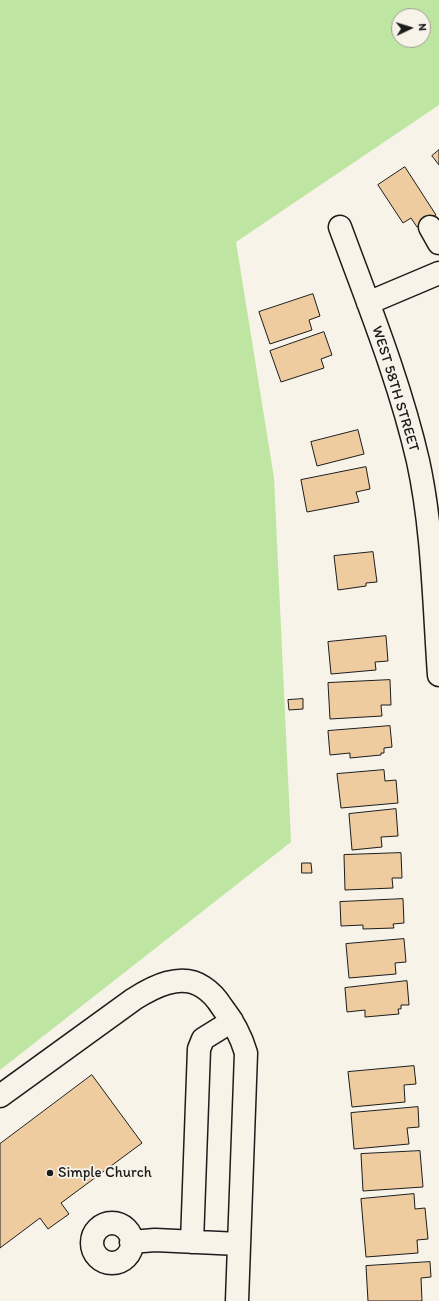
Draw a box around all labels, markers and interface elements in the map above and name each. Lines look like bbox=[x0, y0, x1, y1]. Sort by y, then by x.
north arrow bbox=[391, 8, 431, 48]
text: N bbox=[416, 23, 429, 31]
street label: WEST 58TH STREET bbox=[367, 324, 423, 454]
place label: Simple Church bbox=[58, 1164, 152, 1182]
marker: Simple Church bbox=[45, 1168, 55, 1178]

